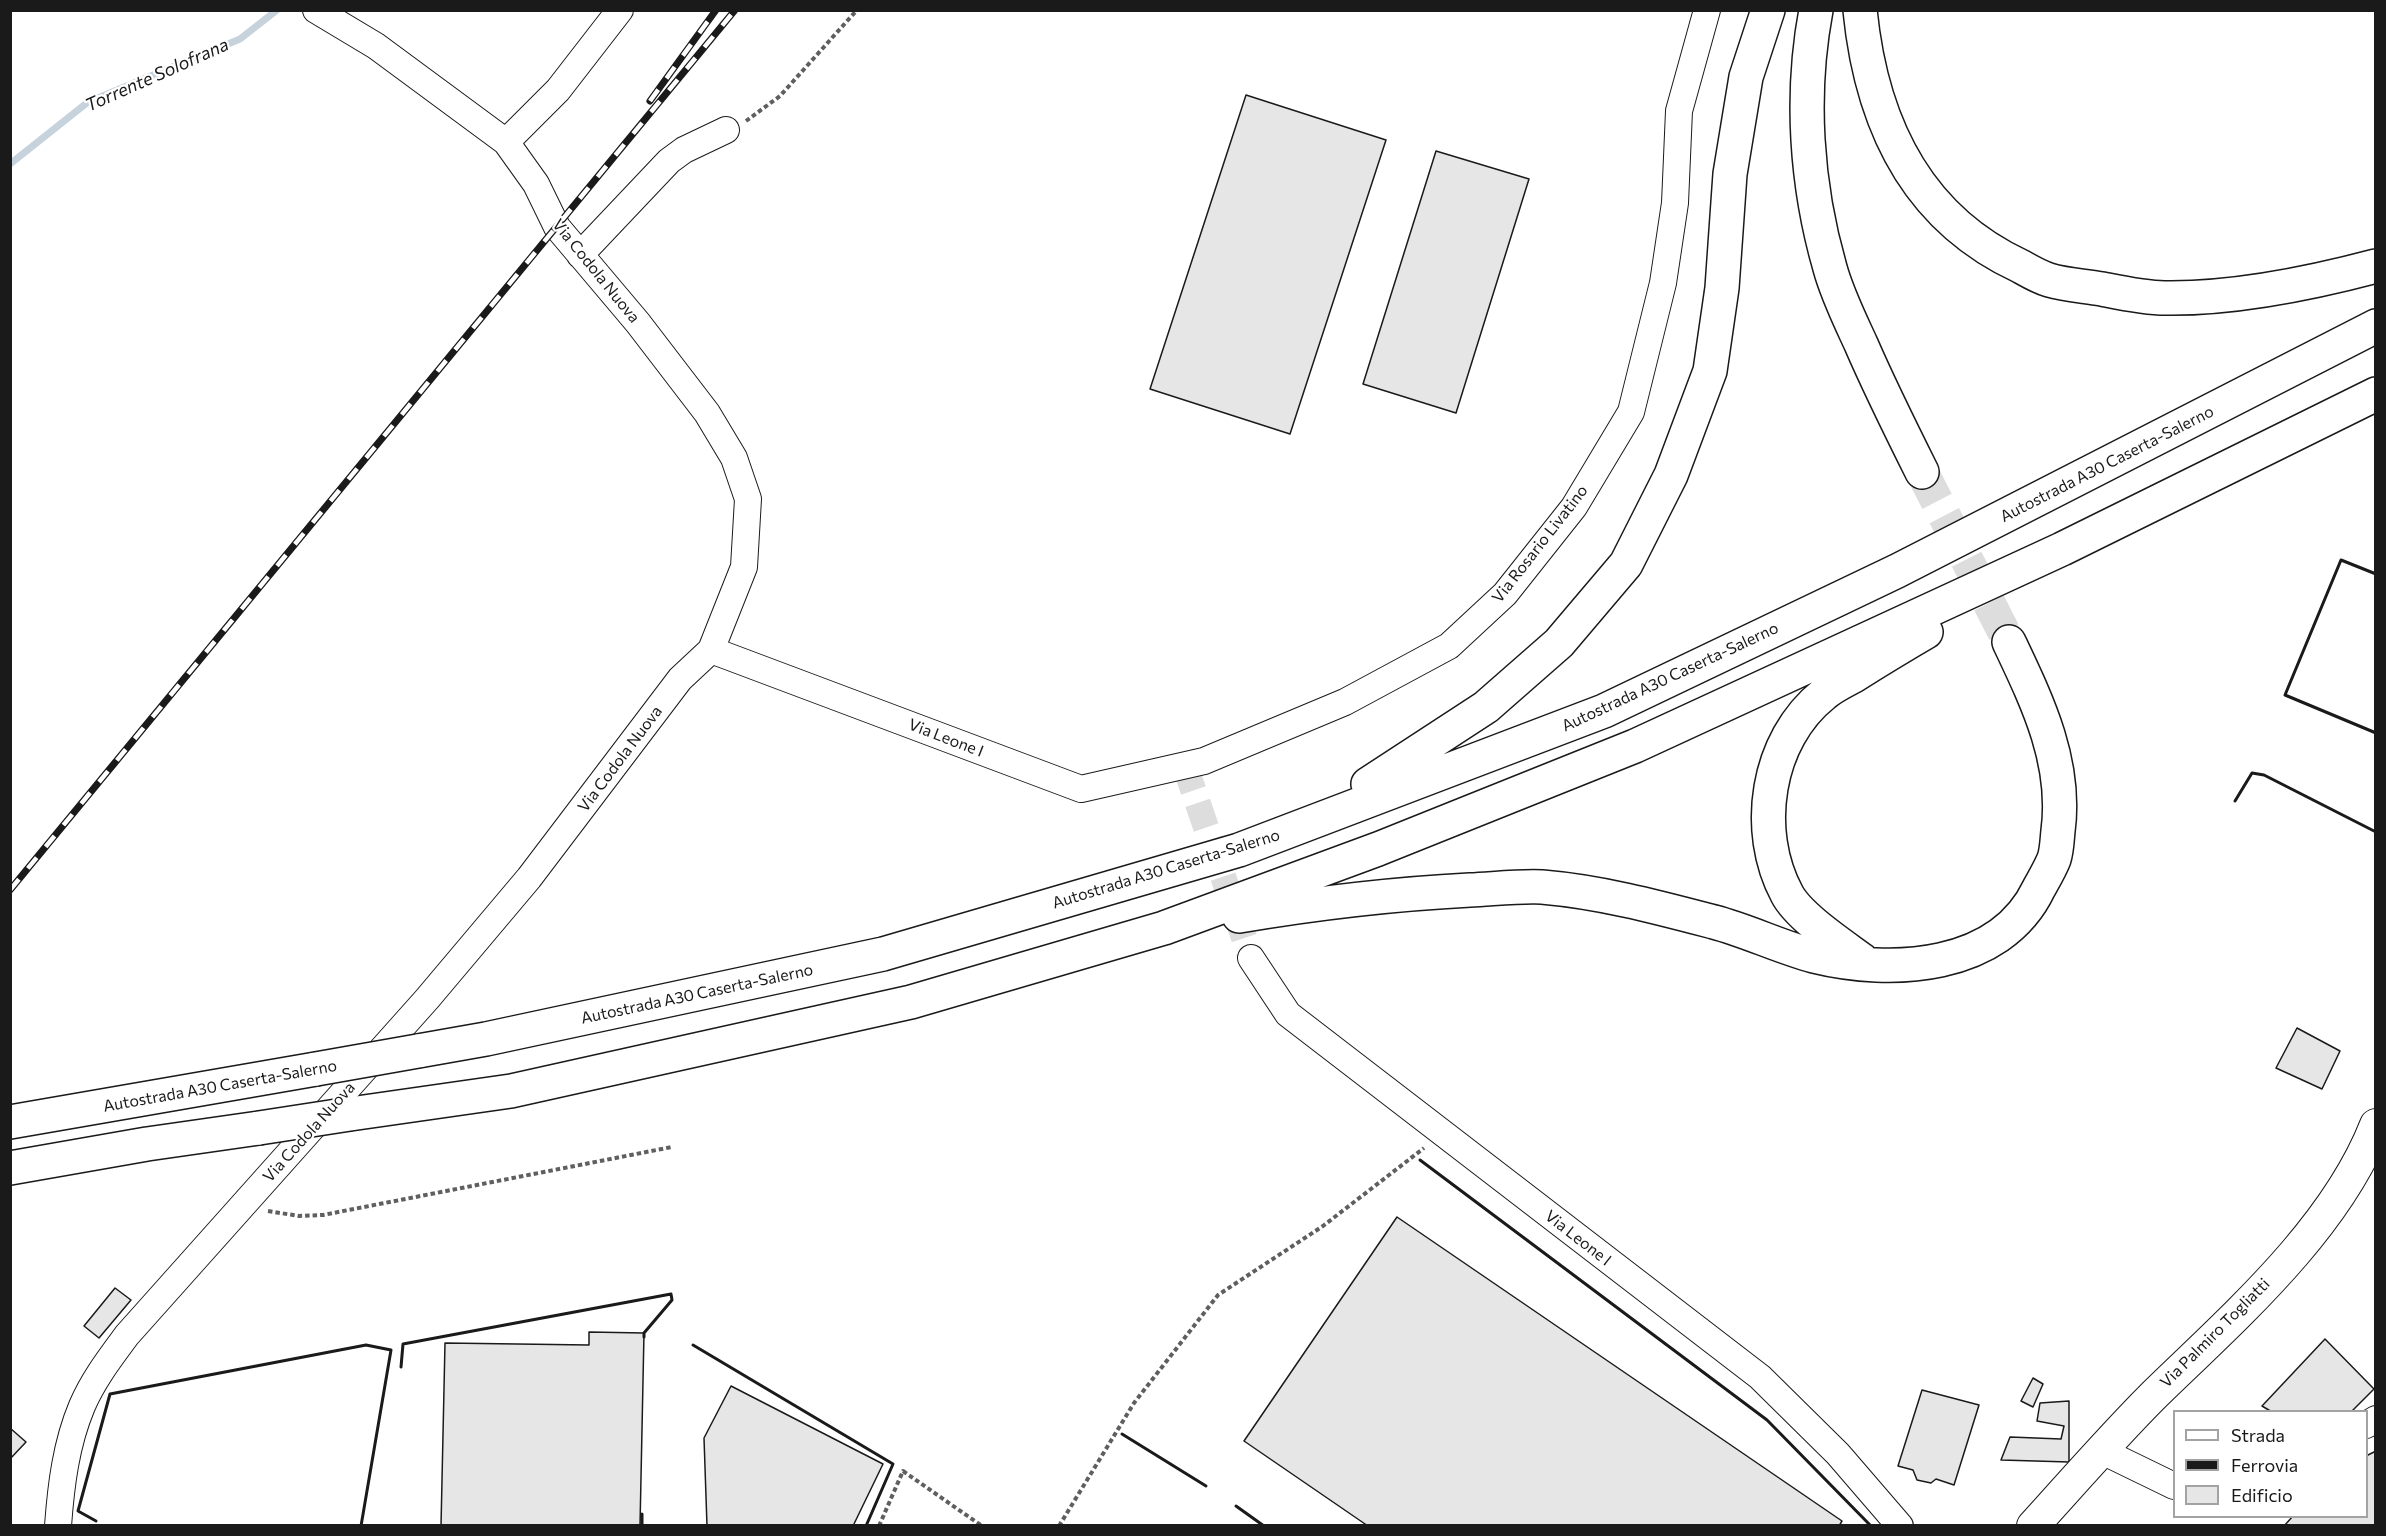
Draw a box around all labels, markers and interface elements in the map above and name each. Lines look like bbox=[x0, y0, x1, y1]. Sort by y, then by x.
water label: Torrente Solofrana bbox=[82, 34, 232, 116]
street label: Via Codola Nuova bbox=[548, 215, 644, 327]
street label: Autostrada A30 Caserta-Salerno bbox=[1997, 402, 2217, 526]
street label: Via Rosario Livatino bbox=[1488, 481, 1592, 607]
street label: Autostrada A30 Caserta-Salerno bbox=[1559, 618, 1781, 736]
street label: Via Codola Nuova bbox=[574, 702, 666, 816]
street label: Via Leone I bbox=[906, 715, 986, 761]
street label: Autostrada A30 Caserta-Salerno bbox=[1050, 825, 1282, 913]
street label: Autostrada A30 Caserta-Salerno bbox=[579, 960, 815, 1028]
street label: Autostrada A30 Caserta-Salerno bbox=[102, 1056, 338, 1116]
street label: Via Codola Nuova bbox=[259, 1078, 359, 1186]
street label: Via Leone I bbox=[1541, 1206, 1615, 1270]
street label: Via Palmiro Togliatti bbox=[2156, 1274, 2274, 1392]
legend bbox=[2173, 1410, 2368, 1518]
text: Strada bbox=[2231, 1424, 2285, 1446]
text: Ferrovia bbox=[2231, 1454, 2298, 1476]
text: Edificio bbox=[2231, 1484, 2293, 1506]

